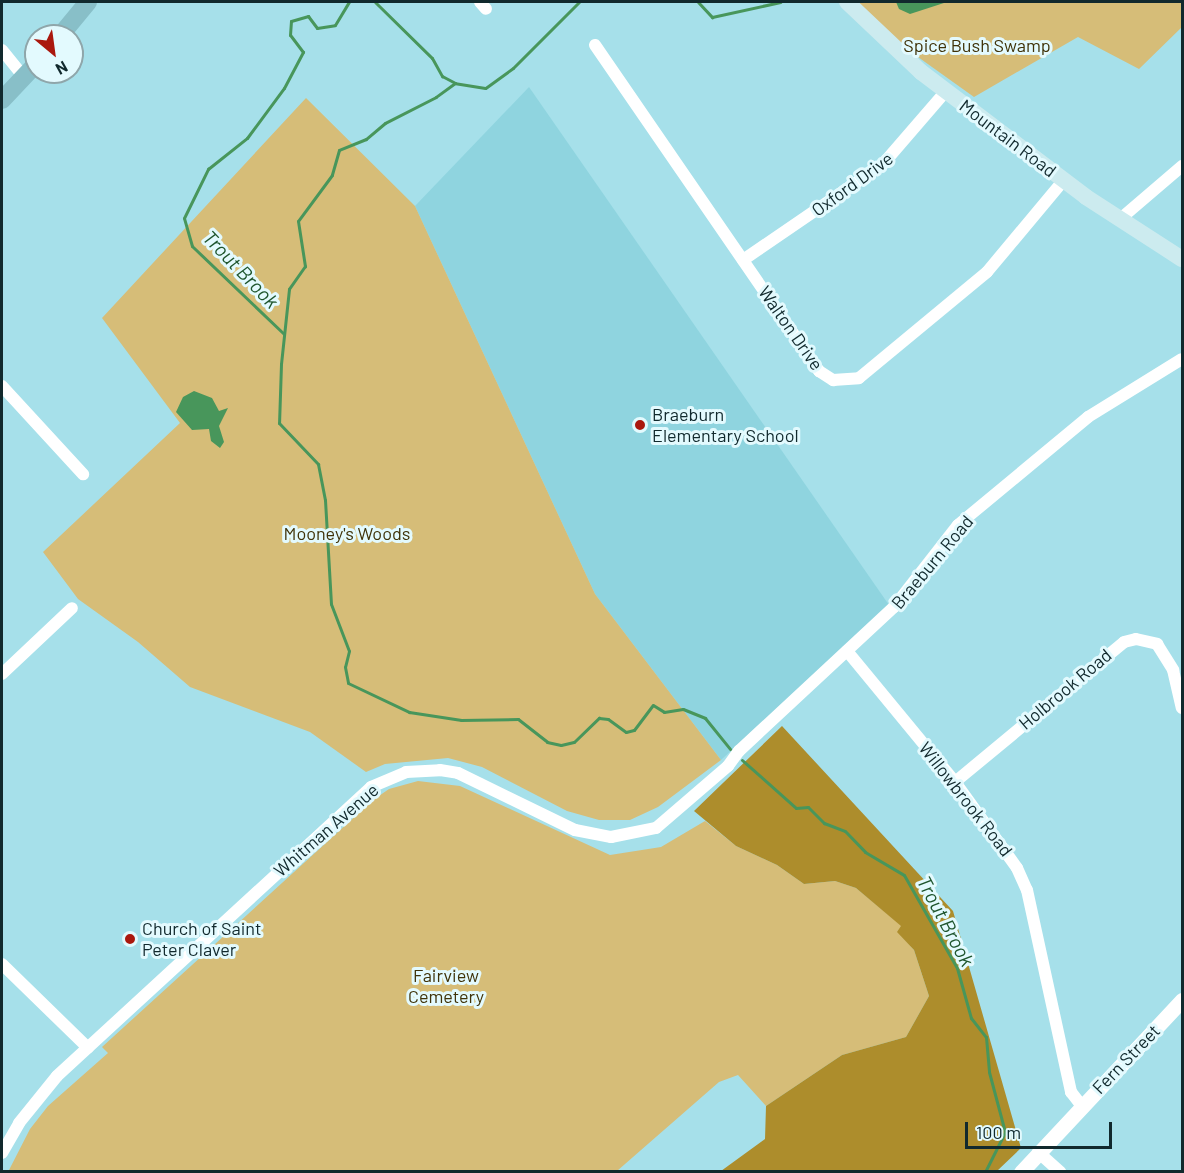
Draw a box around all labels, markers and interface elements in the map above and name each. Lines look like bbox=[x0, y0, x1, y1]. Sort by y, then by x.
north arrow bbox=[24, 24, 84, 84]
park label: Spice Bush Swamp bbox=[903, 34, 1051, 56]
text: N bbox=[53, 58, 71, 79]
street label: Mountain Road bbox=[955, 95, 1061, 181]
street label: Oxford Drive bbox=[807, 147, 897, 221]
water label: Trout Brook bbox=[198, 225, 284, 313]
street label: Walton Drive bbox=[754, 282, 828, 374]
place label: Braeburn Elementary School bbox=[652, 404, 799, 446]
marker: Braeburn Elementary School bbox=[633, 418, 647, 432]
street label: Braeburn Road bbox=[887, 511, 977, 613]
park label: Mooney's Woods bbox=[284, 522, 410, 544]
street label: Holbrook Road bbox=[1014, 644, 1116, 734]
street label: Willowbrook Road bbox=[915, 737, 1017, 861]
street label: Whitman Avenue bbox=[269, 779, 383, 881]
water label: Trout Brook bbox=[912, 872, 980, 970]
place label: Church of Saint Peter Claver bbox=[142, 918, 262, 960]
marker: Church of Saint Peter Claver bbox=[123, 932, 137, 946]
park label: Fairview Cemetery bbox=[408, 965, 484, 1008]
street label: Fern Street bbox=[1088, 1020, 1164, 1098]
scale bar bbox=[968, 1110, 1115, 1148]
text: 100 m bbox=[976, 1121, 1021, 1143]

